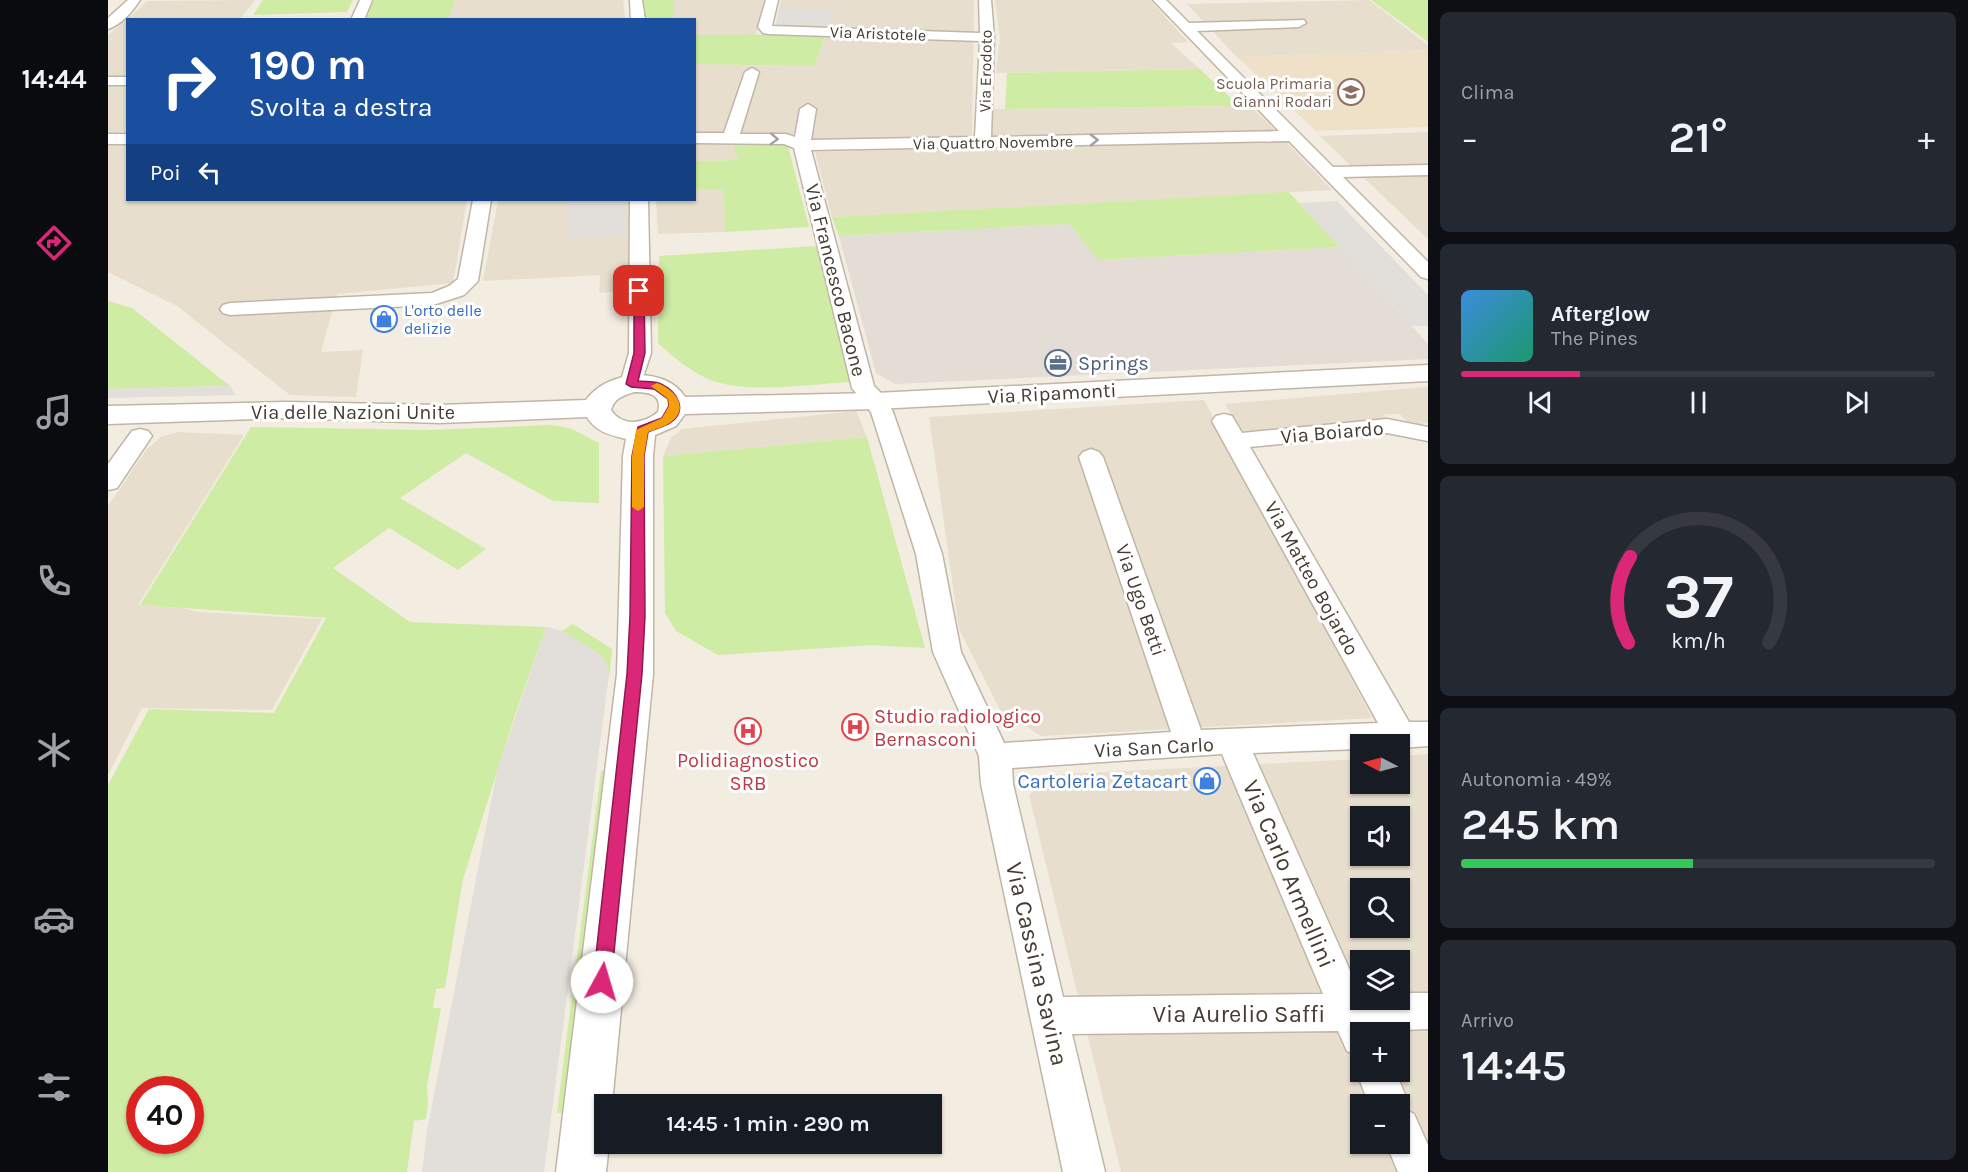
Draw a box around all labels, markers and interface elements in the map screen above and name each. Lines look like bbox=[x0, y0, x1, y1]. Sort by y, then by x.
street label: Via Aristotele bbox=[830, 22, 926, 45]
street label: Via Erodoto bbox=[975, 29, 996, 113]
text: 190 m bbox=[249, 40, 367, 90]
icon: right bbox=[150, 42, 228, 120]
text: 14:44 bbox=[21, 63, 87, 95]
place label: Scuola Primaria Gianni Rodari bbox=[1216, 74, 1332, 111]
school or university icon: Scuola Primaria Gianni Rodari bbox=[1336, 77, 1366, 107]
text: Clima bbox=[1461, 81, 1515, 104]
text: Svolta a destra bbox=[249, 91, 433, 123]
text: 21° bbox=[1668, 111, 1728, 163]
text: − bbox=[1461, 119, 1478, 157]
text: + bbox=[1918, 119, 1935, 157]
one-way arrow bbox=[769, 132, 778, 145]
street label: Via Quattro Novembre bbox=[913, 132, 1073, 153]
one-way arrow bbox=[1089, 134, 1098, 146]
icon: left bbox=[193, 156, 226, 189]
text: Poi bbox=[150, 160, 181, 186]
street label: Via Francesco Bacone bbox=[800, 181, 871, 379]
icon: directions bbox=[33, 222, 75, 264]
pin bbox=[613, 265, 664, 316]
icon: arrive bbox=[622, 274, 655, 307]
place label: L'orto delle delizie bbox=[404, 301, 482, 338]
text: Afterglow bbox=[1551, 301, 1650, 327]
shop icon: L'orto delle delizie bbox=[369, 304, 399, 334]
text: The Pines bbox=[1551, 327, 1638, 350]
office icon: Springs bbox=[1043, 348, 1073, 378]
place label: Springs bbox=[1078, 352, 1149, 375]
street label: Via Ripamonti bbox=[987, 379, 1117, 408]
icon: previous bbox=[1524, 386, 1557, 419]
icon: pause bbox=[1682, 386, 1715, 419]
icon: next bbox=[1840, 386, 1873, 419]
icon: music bbox=[33, 391, 75, 433]
street label: Via delle Nazioni Unite bbox=[251, 401, 455, 424]
street label: Via Boiardo bbox=[1280, 417, 1385, 448]
street label: Via Matteo Bojardo bbox=[1260, 497, 1363, 659]
street label: Via Ugo Betti bbox=[1111, 541, 1170, 659]
icon: phone bbox=[33, 560, 75, 602]
text: 37 bbox=[1663, 560, 1733, 633]
text: km/h bbox=[1671, 628, 1725, 653]
place label: Studio radiologico Bernasconi bbox=[874, 705, 1041, 751]
hospital icon: Studio radiologico Bernasconi bbox=[840, 712, 870, 742]
hospital icon: Polidiagnostico SRB bbox=[733, 716, 763, 746]
icon: climate bbox=[33, 729, 75, 771]
street label: Via San Carlo bbox=[1094, 733, 1215, 762]
north arrow bbox=[1350, 734, 1410, 794]
map controls bbox=[1350, 734, 1410, 1154]
place label: Polidiagnostico SRB bbox=[677, 749, 819, 795]
shop icon: Cartoleria Zetacart bbox=[1192, 766, 1222, 796]
text: Autonomia · 49% bbox=[1461, 768, 1612, 791]
place label: Cartoleria Zetacart bbox=[1018, 770, 1188, 793]
street label: Via Carlo Armellini bbox=[1237, 776, 1341, 972]
text: 245 km bbox=[1461, 798, 1620, 850]
button: sound bbox=[1350, 806, 1410, 866]
street label: Via Cassina Savina bbox=[1000, 860, 1074, 1068]
button: search bbox=[1350, 878, 1410, 938]
icon: car bbox=[33, 898, 75, 940]
position arrow bbox=[570, 950, 634, 1014]
button: layers bbox=[1350, 950, 1410, 1010]
street label: Via Aurelio Saffi bbox=[1153, 1000, 1325, 1028]
text: Arrivo bbox=[1461, 1009, 1514, 1032]
button: + bbox=[1350, 1022, 1410, 1082]
text: 14:45 bbox=[1461, 1039, 1567, 1091]
icon: filters bbox=[33, 1066, 75, 1108]
speed limit sign: 40 bbox=[126, 1076, 204, 1154]
button: − bbox=[1350, 1094, 1410, 1154]
text: 14:45 · 1 min · 290 m bbox=[666, 1111, 870, 1137]

